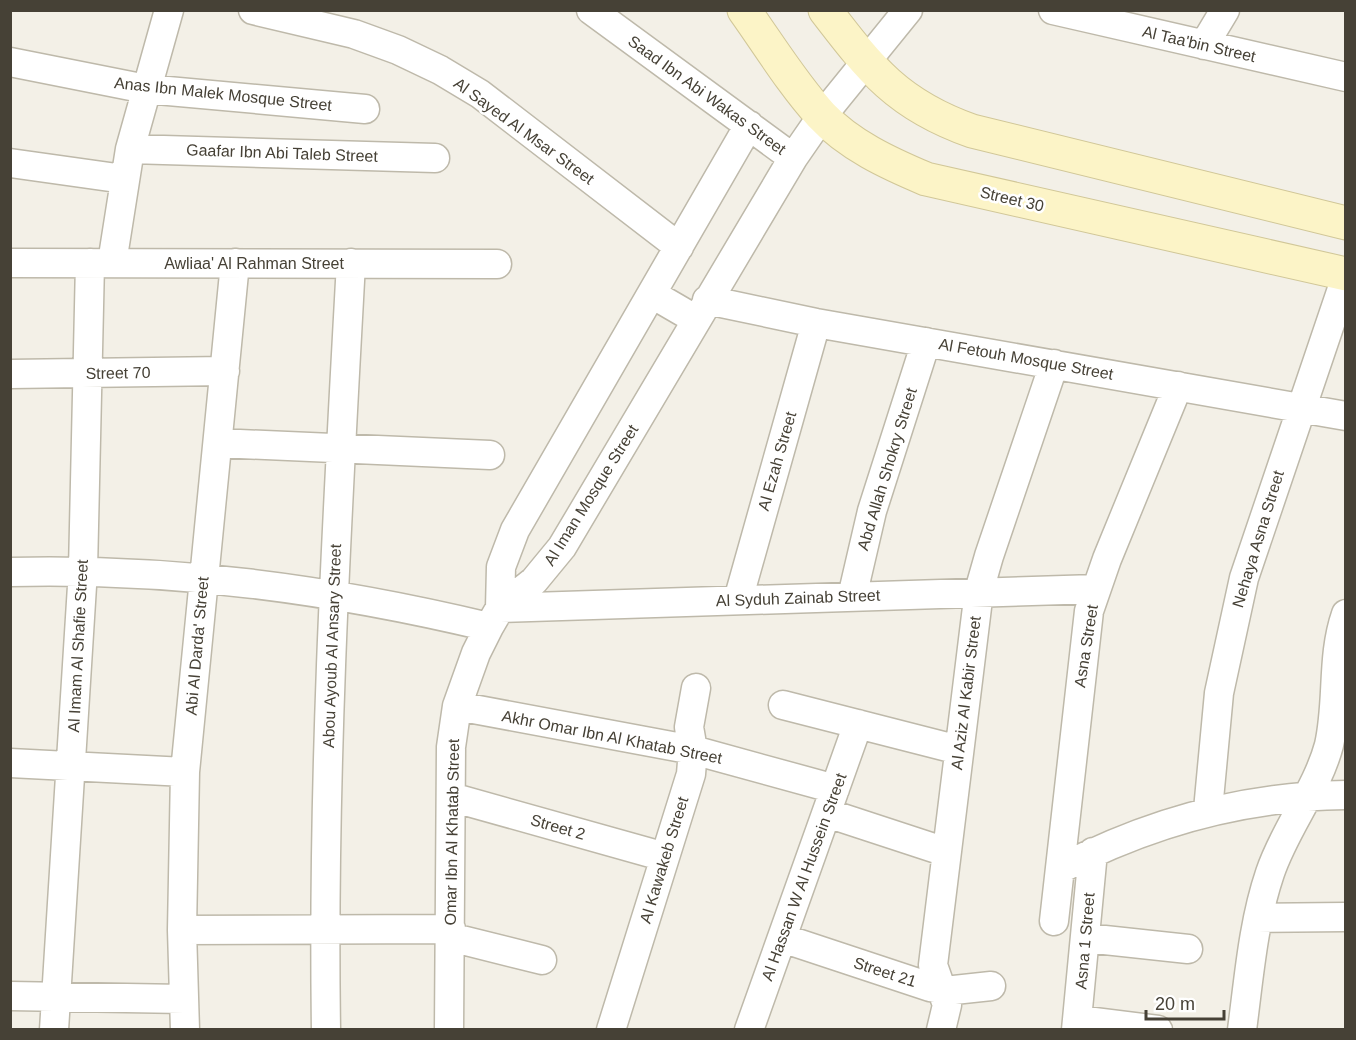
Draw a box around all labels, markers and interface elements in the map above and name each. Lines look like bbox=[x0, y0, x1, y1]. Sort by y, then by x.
street label: Al Taa'bin Street bbox=[1141, 23, 1258, 65]
street label: Saad Ibn Abi Wakas Street bbox=[625, 32, 790, 158]
street label: Anas Ibn Malek Mosque Street bbox=[113, 74, 333, 114]
street label: Al Sayed Al Msar Street bbox=[451, 74, 598, 188]
street label: Gaafar Ibn Abi Taleb Street bbox=[186, 141, 379, 165]
street label: Street 30 bbox=[978, 183, 1046, 215]
street label: Awliaa' Al Rahman Street bbox=[164, 255, 344, 272]
street label: Al Fetouh Mosque Street bbox=[937, 335, 1115, 383]
street label: Street 70 bbox=[85, 364, 151, 382]
street label: Abd Allah Shokry Street bbox=[854, 385, 920, 552]
street label: Al Ezah Street bbox=[755, 409, 799, 513]
street label: Al Iman Mosque Street bbox=[541, 421, 642, 569]
street label: Nehaya Asna Street bbox=[1229, 468, 1287, 610]
street label: Abou Ayoub Al Ansary Street bbox=[320, 543, 344, 748]
street label: Al Imam Al Shafie Street bbox=[65, 558, 91, 733]
street label: Abi Al Darda' Street bbox=[182, 575, 212, 716]
street label: Al Syduh Zainab Street bbox=[715, 587, 881, 609]
street label: Asna Street bbox=[1071, 603, 1101, 689]
street label: Al Aziz Al Kabir Street bbox=[948, 615, 984, 771]
street label: Akhr Omar Ibn Al Khatab Street bbox=[500, 707, 724, 767]
street label: Omar Ibn Al Khatab Street bbox=[442, 738, 462, 926]
street label: Al Hassan W Al Hussein Street bbox=[758, 770, 850, 983]
street label: Al Kawakeb Street bbox=[637, 794, 692, 925]
street label: Street 2 bbox=[529, 811, 587, 843]
street label: Asna 1 Street bbox=[1072, 891, 1098, 990]
street label: Street 21 bbox=[851, 954, 919, 990]
scale bar bbox=[1146, 983, 1224, 1021]
text: 20 m bbox=[1155, 994, 1195, 1014]

